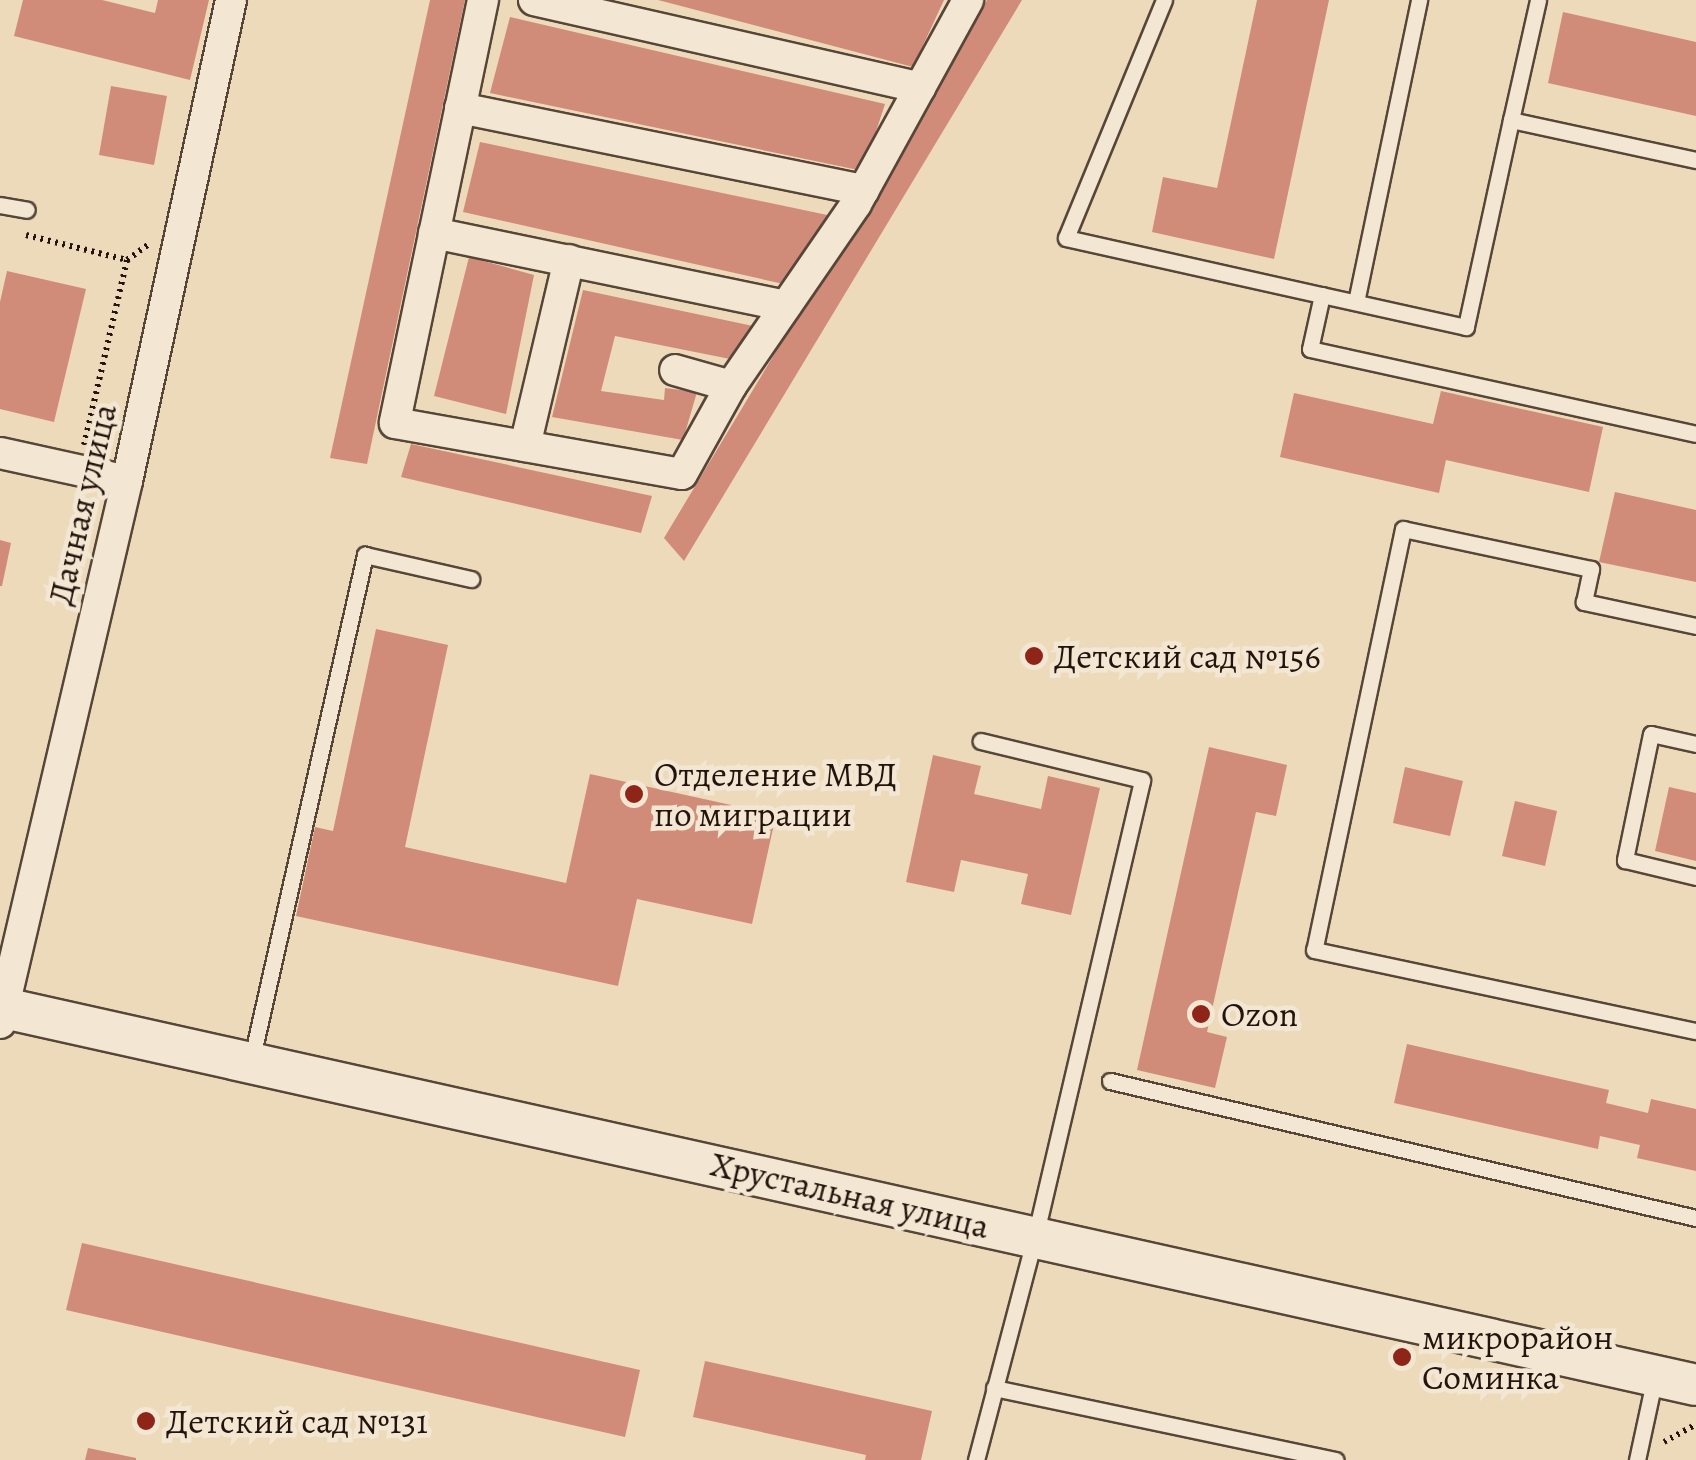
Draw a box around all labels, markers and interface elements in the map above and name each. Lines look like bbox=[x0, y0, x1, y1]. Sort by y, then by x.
street label: Дачная улица bbox=[38, 399, 126, 609]
place label: Детский сад №156 bbox=[1054, 635, 1321, 677]
marker: Детский сад №156 bbox=[1023, 645, 1045, 667]
place label: Отделение МВД по миграции bbox=[654, 753, 897, 835]
marker: Отделение МВД по миграции bbox=[623, 783, 645, 805]
place label: Ozon bbox=[1221, 993, 1298, 1035]
marker: Ozon bbox=[1190, 1003, 1212, 1025]
street label: Хрустальная улица bbox=[707, 1143, 993, 1247]
place label: микрорайон Соминка bbox=[1422, 1316, 1613, 1398]
marker: микрорайон Соминка bbox=[1391, 1346, 1413, 1368]
place label: Детский сад №131 bbox=[166, 1400, 428, 1442]
marker: Детский сад №131 bbox=[135, 1410, 157, 1432]

